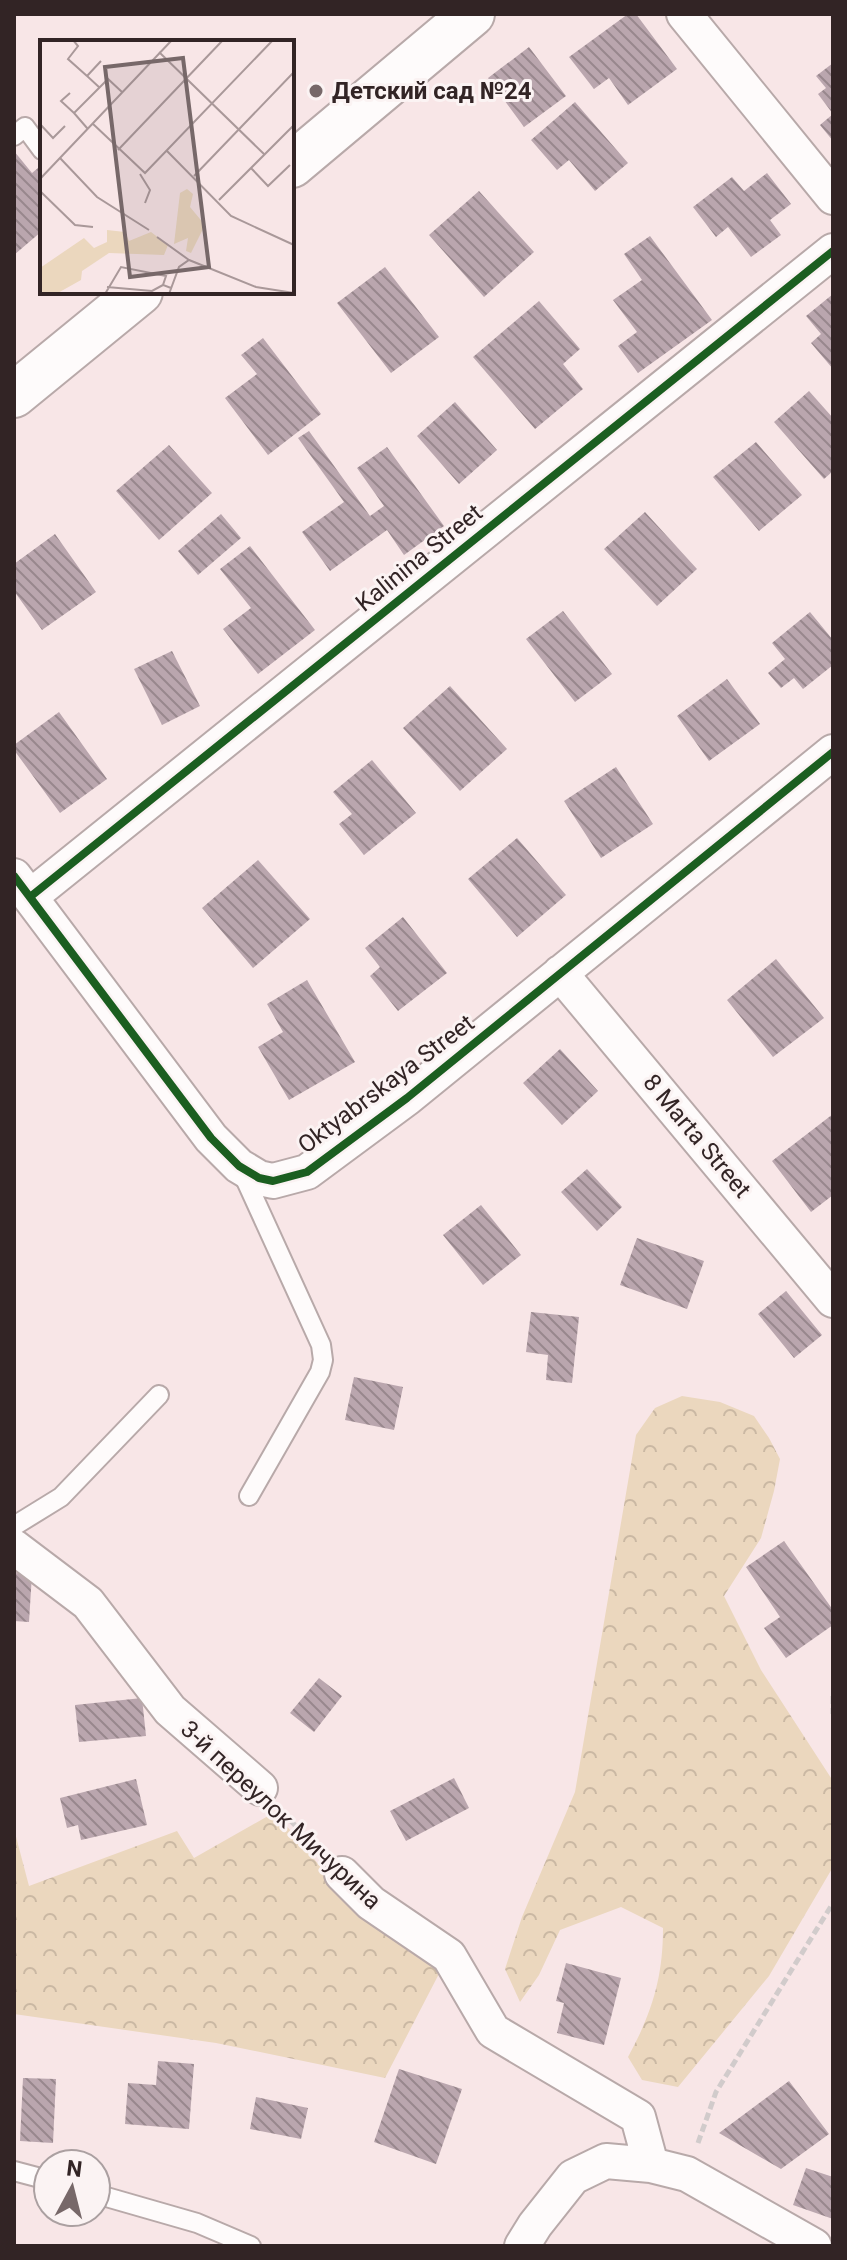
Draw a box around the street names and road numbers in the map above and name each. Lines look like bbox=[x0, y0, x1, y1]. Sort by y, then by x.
street label: Kalinina Street bbox=[350, 498, 488, 617]
street label: Oktyabrskaya Street bbox=[292, 1009, 480, 1159]
street label: 8 Marta Street bbox=[637, 1069, 757, 1203]
street label: 3-й переулок Мичурина bbox=[175, 1715, 387, 1915]

